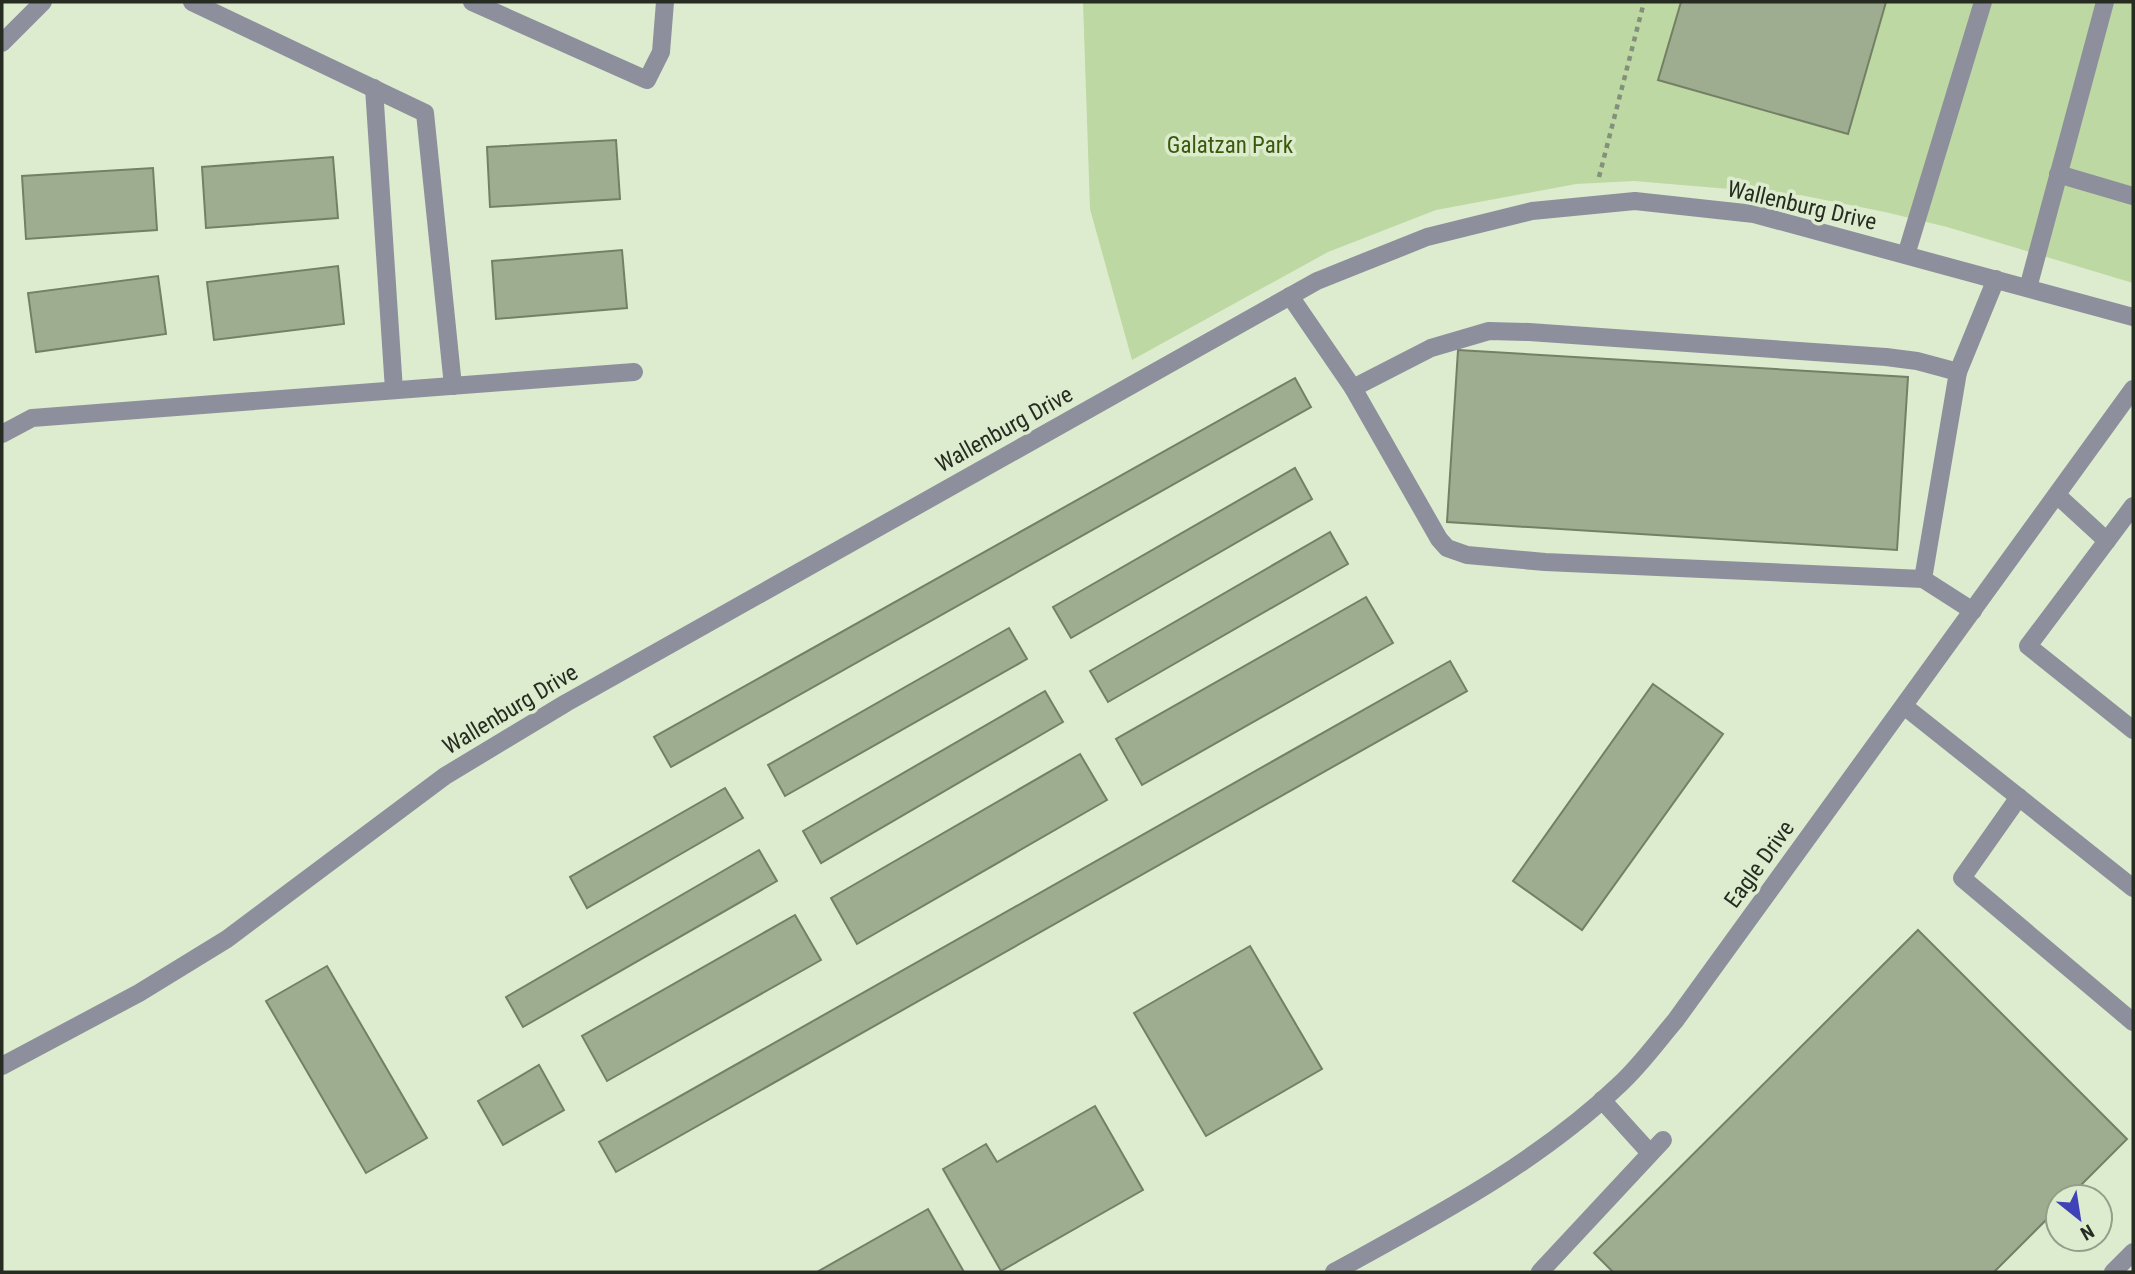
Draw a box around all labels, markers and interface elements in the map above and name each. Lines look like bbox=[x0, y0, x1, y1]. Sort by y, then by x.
park label: Galatzan Park bbox=[1167, 132, 1294, 159]
street label: Wallenburg Drive bbox=[1725, 175, 1879, 236]
street label: Wallenburg Drive bbox=[931, 381, 1077, 478]
street label: Wallenburg Drive bbox=[438, 659, 583, 760]
street label: Eagle Drive bbox=[1719, 815, 1800, 913]
north arrow bbox=[2044, 1183, 2114, 1253]
text: N bbox=[2076, 1219, 2098, 1245]

